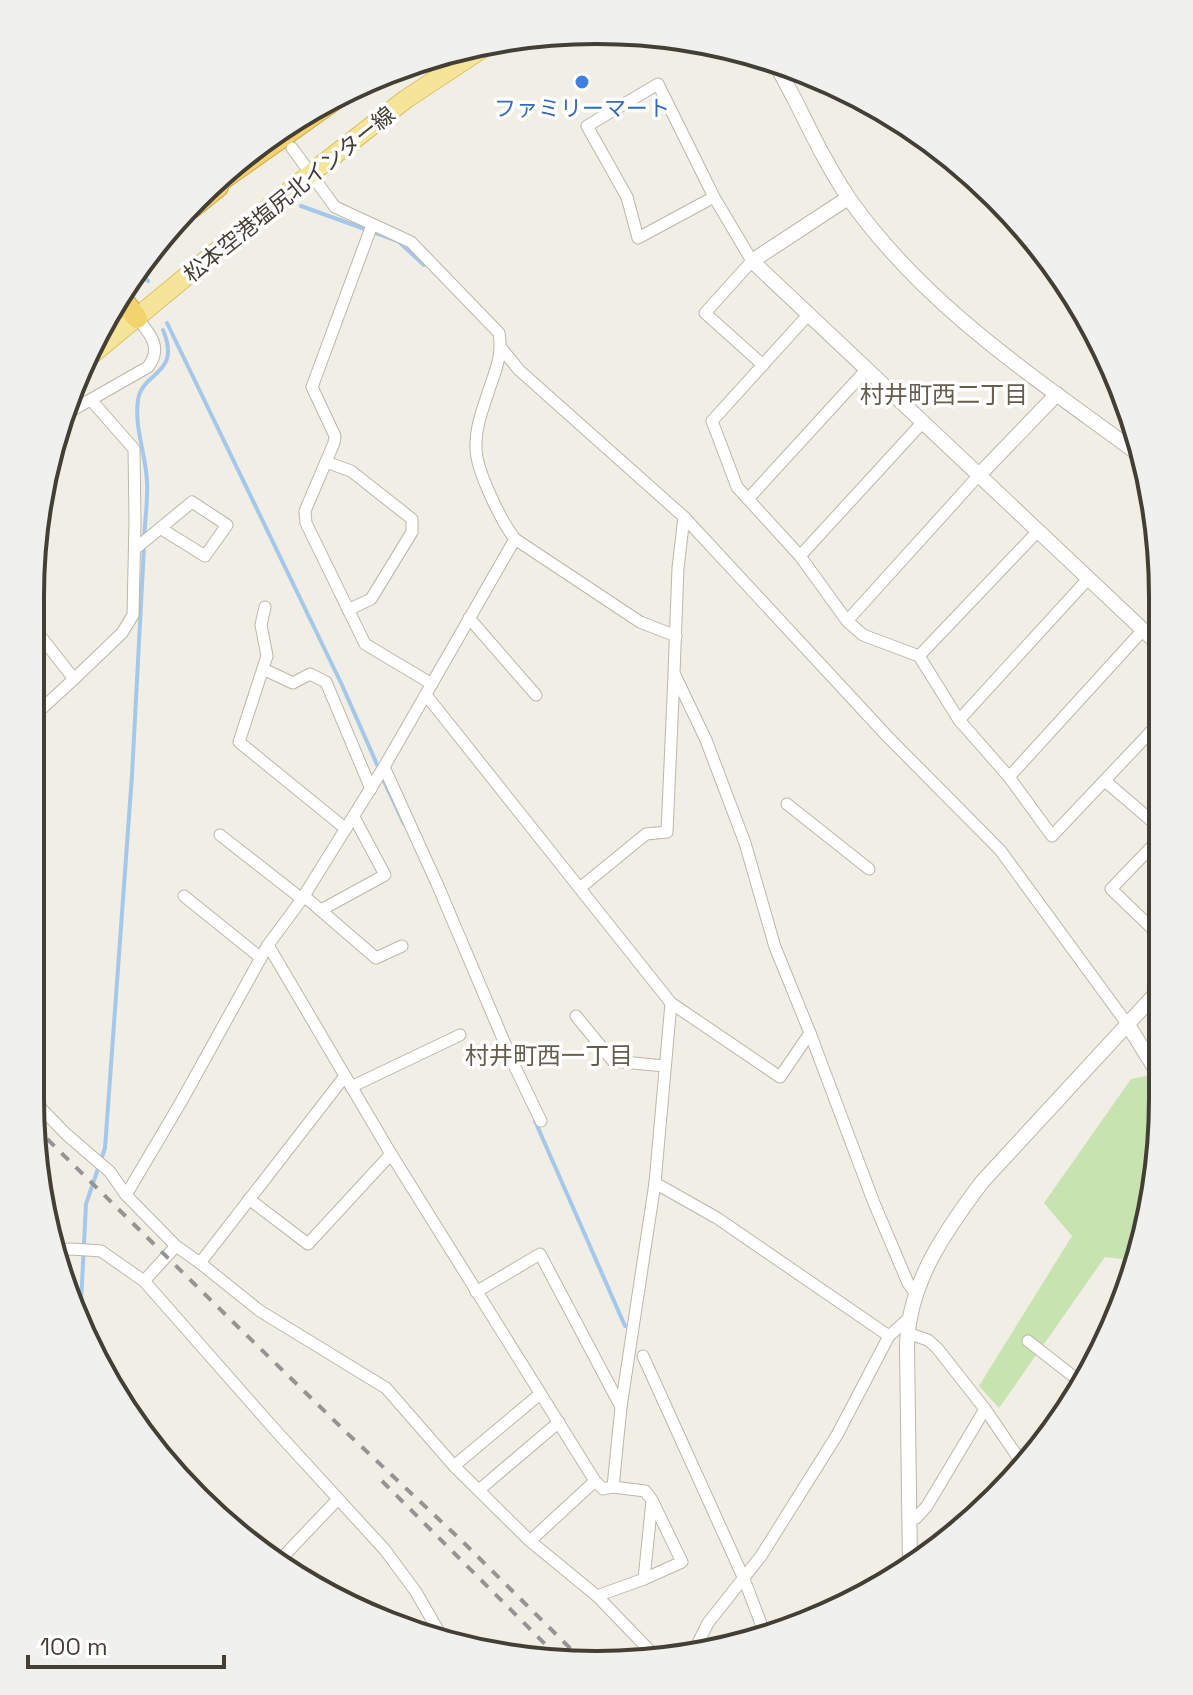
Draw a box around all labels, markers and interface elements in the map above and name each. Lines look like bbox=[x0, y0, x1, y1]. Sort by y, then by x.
marker: ファミリーマート bbox=[573, 73, 591, 91]
place label: ファミリーマート bbox=[494, 94, 670, 122]
street label: 松本空港塩尻北インター線 bbox=[178, 100, 400, 288]
district label: 村井町西二丁目 bbox=[860, 379, 1028, 410]
district label: 村井町西一丁目 bbox=[465, 1040, 633, 1071]
scale bar bbox=[28, 1619, 224, 1669]
text: 100 m bbox=[40, 1631, 108, 1662]

